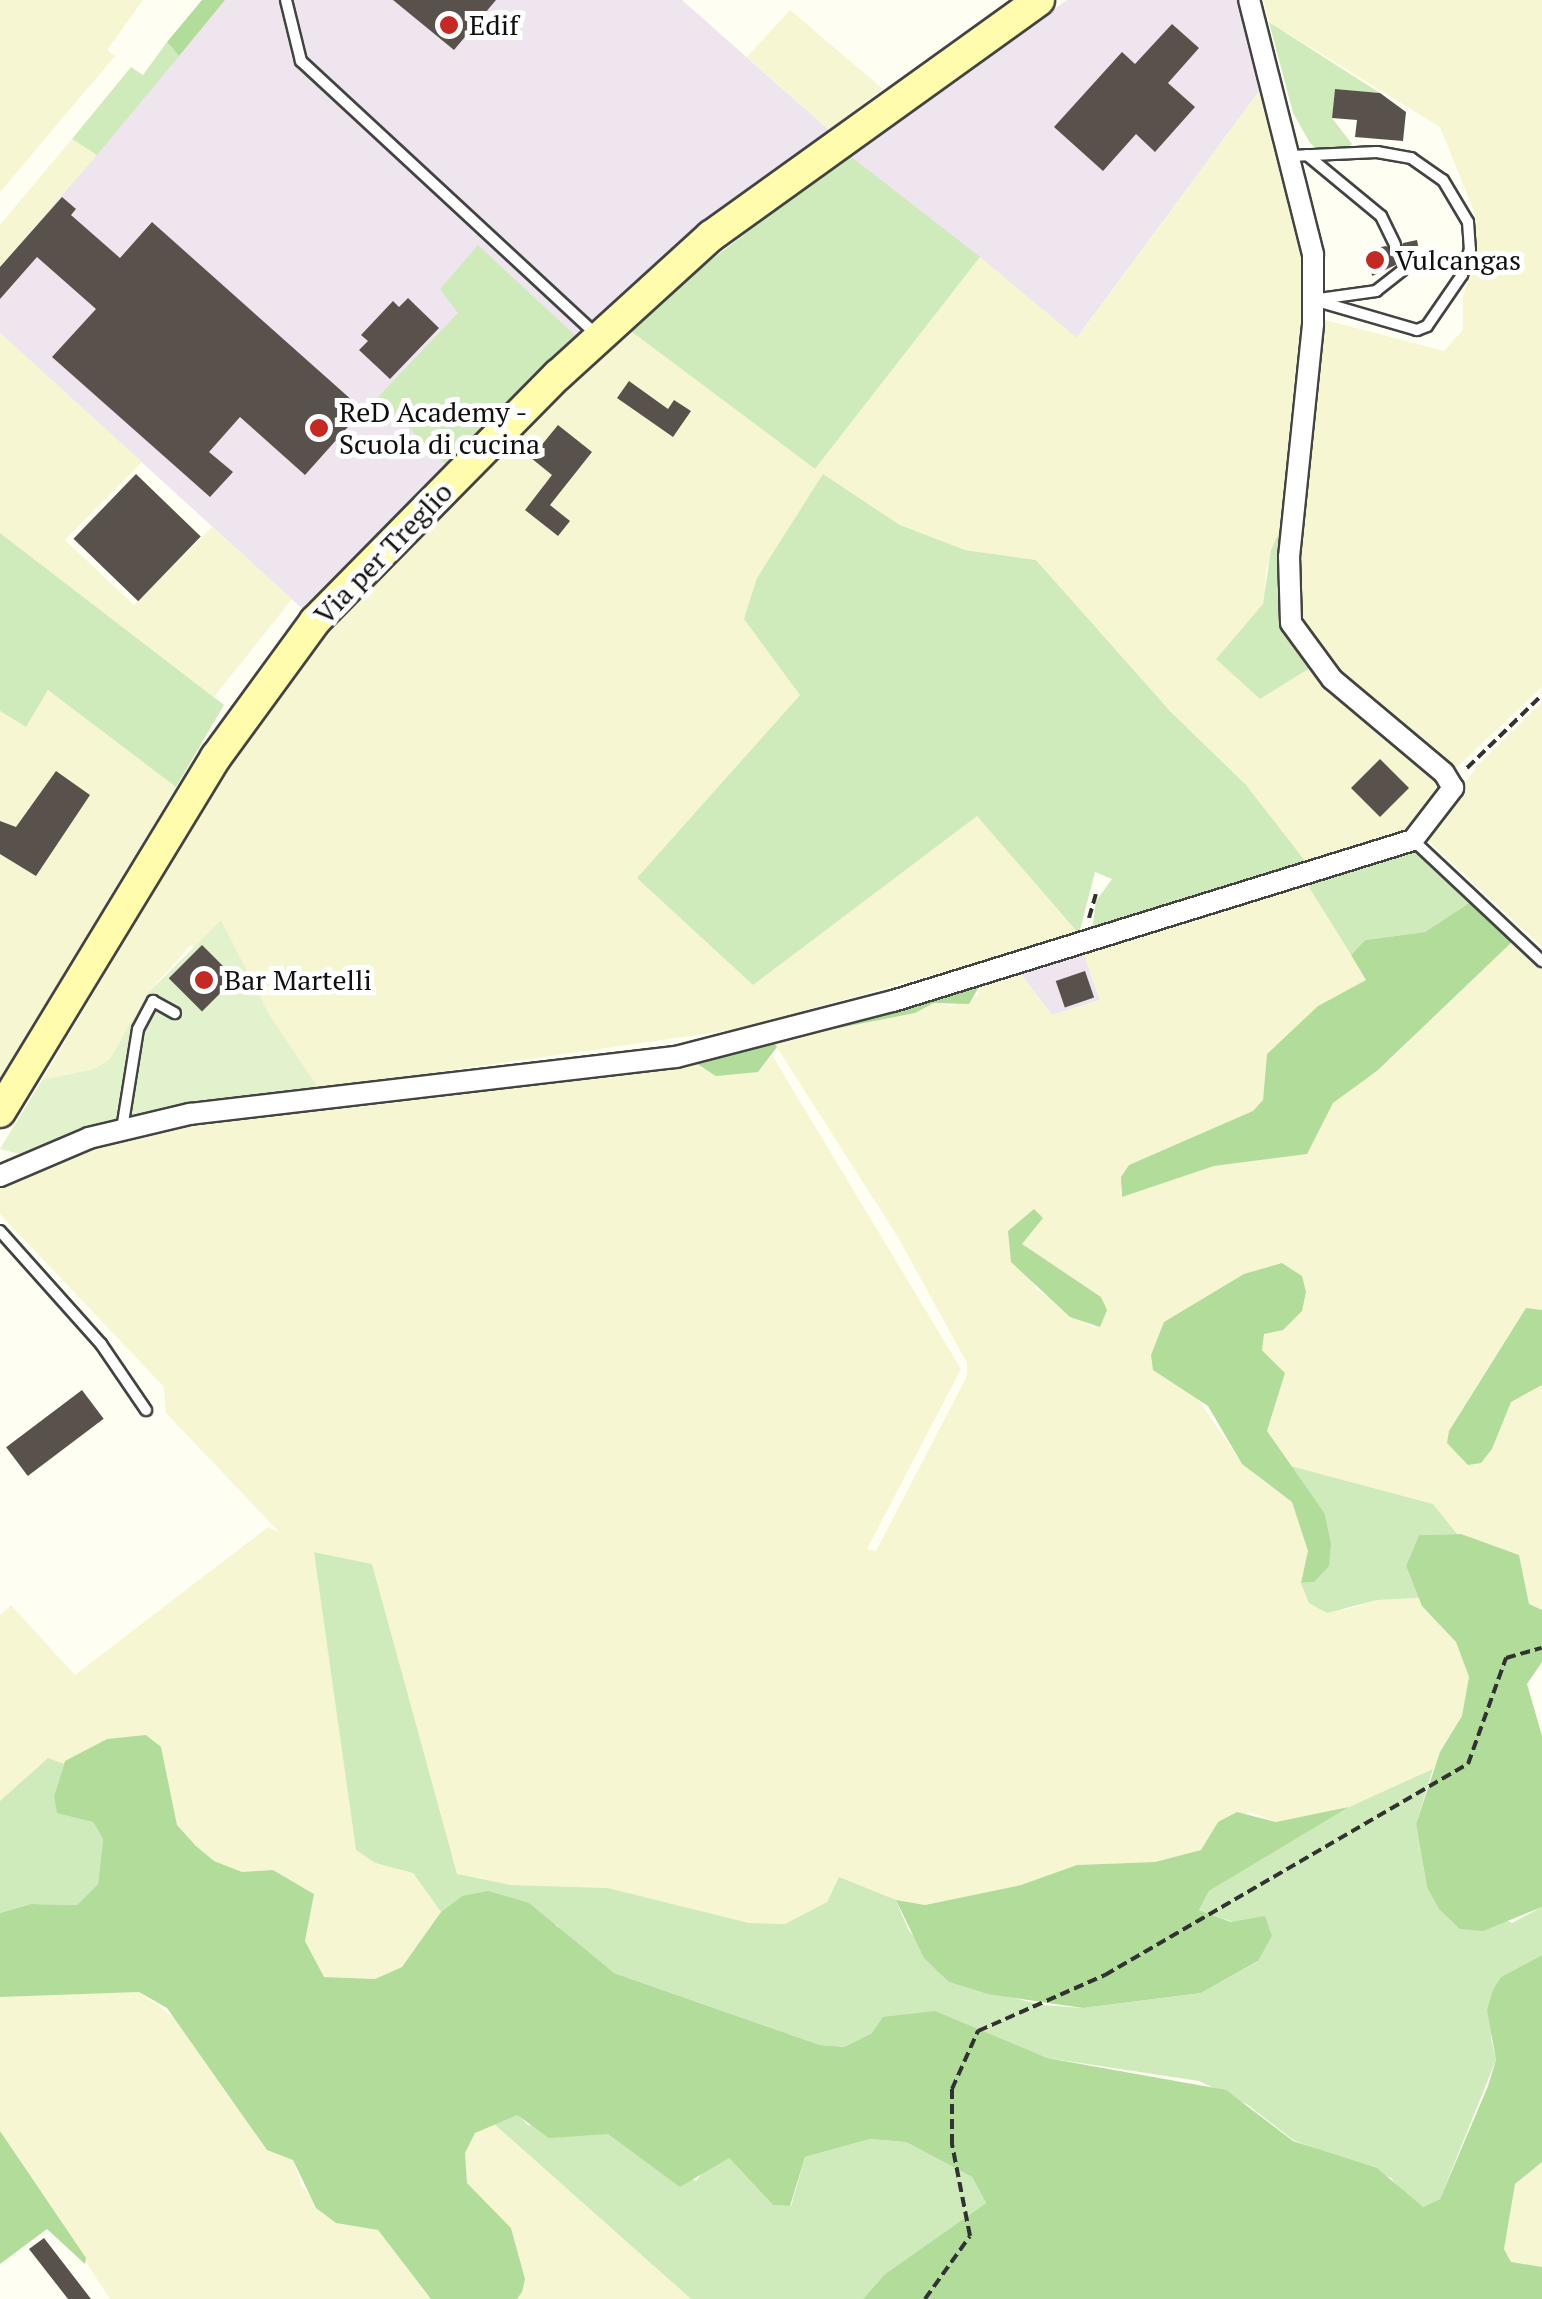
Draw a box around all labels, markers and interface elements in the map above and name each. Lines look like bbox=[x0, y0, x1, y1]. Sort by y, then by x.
place label: Edif bbox=[469, 8, 519, 42]
marker: Edif bbox=[438, 14, 460, 36]
place label: Vulcangas bbox=[1395, 243, 1521, 277]
marker: Vulcangas bbox=[1364, 249, 1386, 271]
place label: ReD Academy - Scuola di cucina bbox=[339, 395, 540, 461]
marker: ReD Academy - Scuola di cucina bbox=[308, 417, 330, 439]
street label: Via per Treglio bbox=[307, 475, 459, 631]
place label: Bar Martelli bbox=[224, 963, 372, 997]
marker: Bar Martelli bbox=[193, 969, 215, 991]

